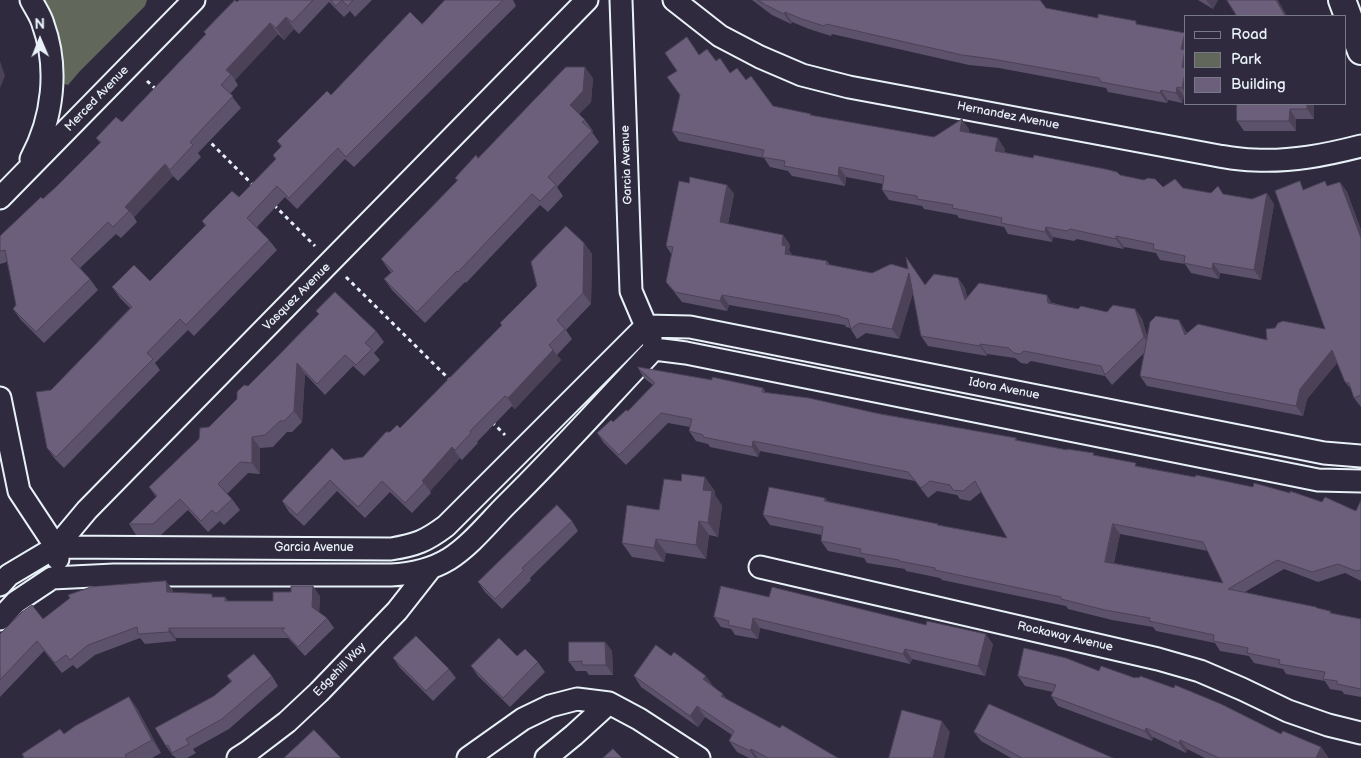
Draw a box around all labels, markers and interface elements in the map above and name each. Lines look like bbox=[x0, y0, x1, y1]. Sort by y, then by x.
north arrow bbox=[15, 15, 65, 65]
legend bbox=[1184, 15, 1346, 105]
text: N bbox=[34, 16, 45, 33]
text: Road bbox=[1231, 25, 1267, 44]
text: Park bbox=[1231, 50, 1261, 69]
street label: Merced Avenue bbox=[62, 63, 132, 135]
text: Building bbox=[1231, 75, 1286, 94]
street label: Hernandez Avenue bbox=[956, 99, 1060, 133]
street label: Garcia Avenue bbox=[618, 125, 636, 205]
street label: Vasquez Avenue bbox=[260, 260, 334, 334]
street label: Idora Avenue bbox=[967, 375, 1041, 403]
street label: Garcia Avenue bbox=[274, 541, 354, 555]
street label: Rockaway Avenue bbox=[1016, 619, 1114, 655]
street label: Edgehill Way bbox=[311, 640, 369, 700]

